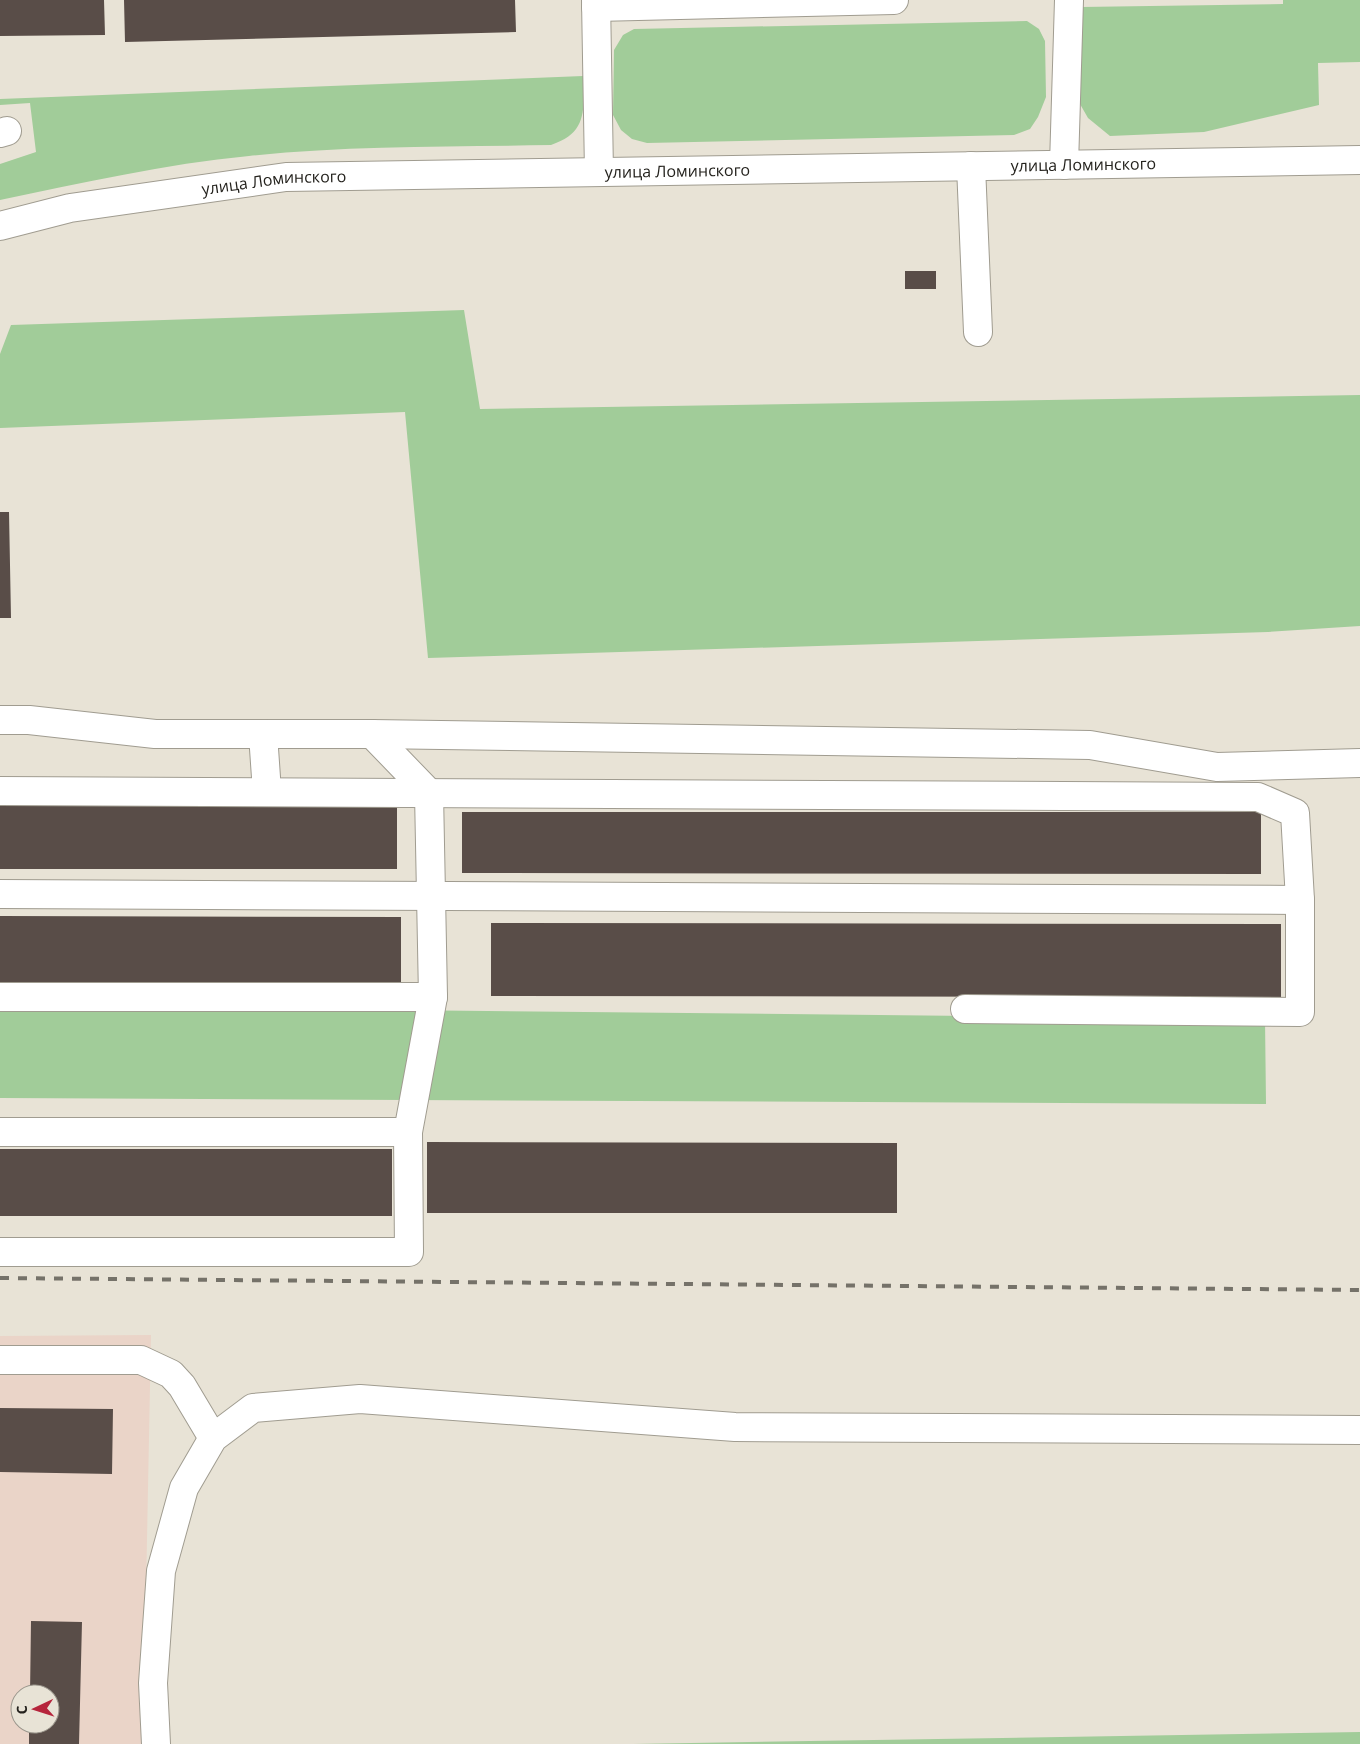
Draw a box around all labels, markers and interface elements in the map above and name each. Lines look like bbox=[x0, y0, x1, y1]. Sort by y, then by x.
street label: улица Ломинского bbox=[1011, 152, 1156, 177]
street label: улица Ломинского bbox=[605, 159, 750, 183]
street label: улица Ломинского bbox=[200, 165, 346, 200]
north arrow bbox=[10, 1684, 60, 1734]
text: С bbox=[12, 1705, 31, 1715]

